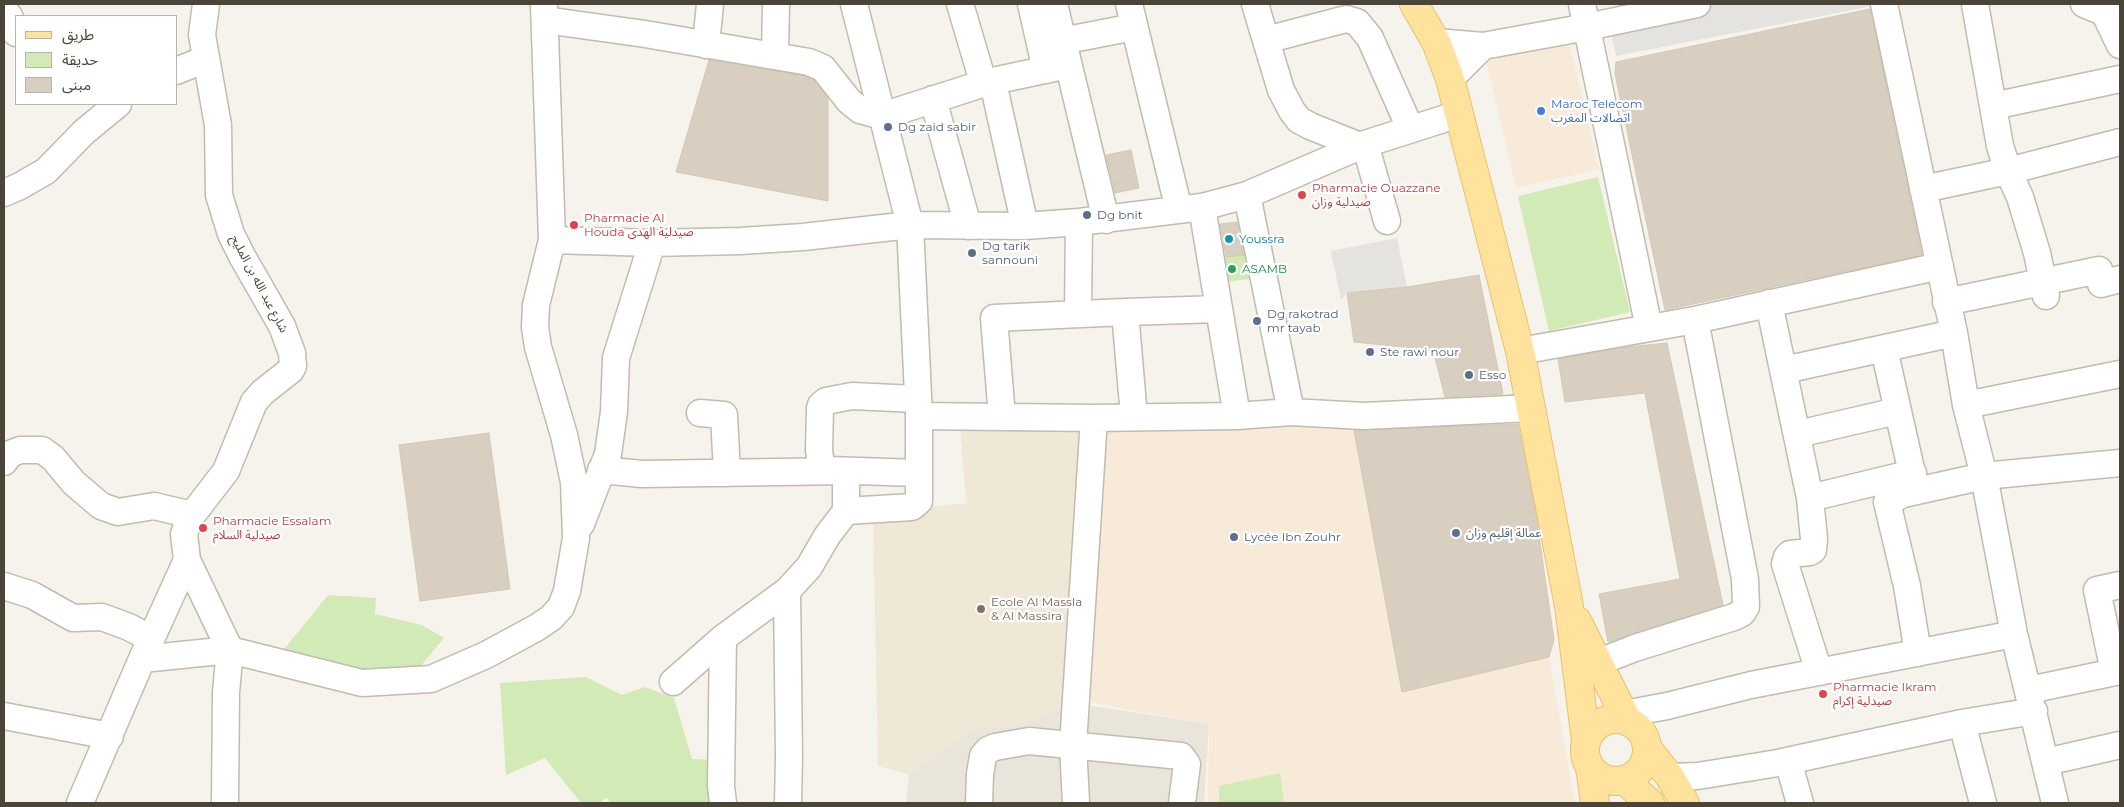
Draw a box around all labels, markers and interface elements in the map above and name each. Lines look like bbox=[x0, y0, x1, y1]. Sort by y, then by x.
legend bbox=[15, 15, 178, 105]
text: طريق bbox=[62, 25, 94, 44]
text: حديقة bbox=[62, 50, 98, 69]
text: مبنى bbox=[62, 75, 91, 94]
place label: Maroc Telecom اتصالات المغرب bbox=[1551, 97, 1642, 125]
marker: Maroc Telecom اتصالات المغرب bbox=[1535, 105, 1547, 117]
place label: Dg zaid sabir bbox=[898, 120, 976, 134]
marker: Dg zaid sabir bbox=[882, 121, 894, 133]
place label: Pharmacie Ouazzane صيدلية وزان bbox=[1312, 181, 1441, 209]
marker: Pharmacie Ouazzane صيدلية وزان bbox=[1296, 189, 1308, 201]
place label: Dg bnit bbox=[1097, 208, 1143, 222]
marker: Dg bnit bbox=[1081, 209, 1093, 221]
place label: Pharmacie Al Houda صيدلية الهدى bbox=[584, 211, 694, 239]
marker: Pharmacie Al Houda صيدلية الهدى bbox=[568, 219, 580, 231]
place label: Youssra bbox=[1239, 232, 1285, 246]
street label: شارع عبد الله بن المليح bbox=[227, 233, 291, 335]
marker: Youssra bbox=[1223, 233, 1235, 245]
place label: Dg tarik sannouni bbox=[982, 239, 1038, 267]
marker: Dg tarik sannouni bbox=[966, 247, 978, 259]
place label: ASAMB bbox=[1242, 262, 1287, 276]
marker: ASAMB bbox=[1226, 263, 1238, 275]
place label: Dg rakotrad mr tayab bbox=[1267, 307, 1339, 335]
marker: Dg rakotrad mr tayab bbox=[1251, 315, 1263, 327]
place label: Ste rawi nour bbox=[1380, 345, 1459, 359]
marker: Ste rawi nour bbox=[1364, 346, 1376, 358]
place label: Esso bbox=[1479, 368, 1506, 382]
marker: Esso bbox=[1463, 369, 1475, 381]
place label: Pharmacie Essalam صيدلية السلام bbox=[213, 514, 331, 542]
marker: Pharmacie Essalam صيدلية السلام bbox=[197, 522, 209, 534]
place label: عمالة إقليم وزان bbox=[1466, 526, 1541, 540]
marker: عمالة إقليم وزان bbox=[1450, 527, 1462, 539]
place label: Lycée Ibn Zouhr bbox=[1244, 530, 1341, 544]
marker: Lycée Ibn Zouhr bbox=[1228, 531, 1240, 543]
place label: Ecole Al Massla & Al Massira bbox=[991, 595, 1082, 623]
marker: Ecole Al Massla & Al Massira bbox=[975, 603, 987, 615]
place label: Pharmacie Ikram صيدلية إكرام bbox=[1833, 680, 1936, 708]
marker: Pharmacie Ikram صيدلية إكرام bbox=[1817, 688, 1829, 700]

